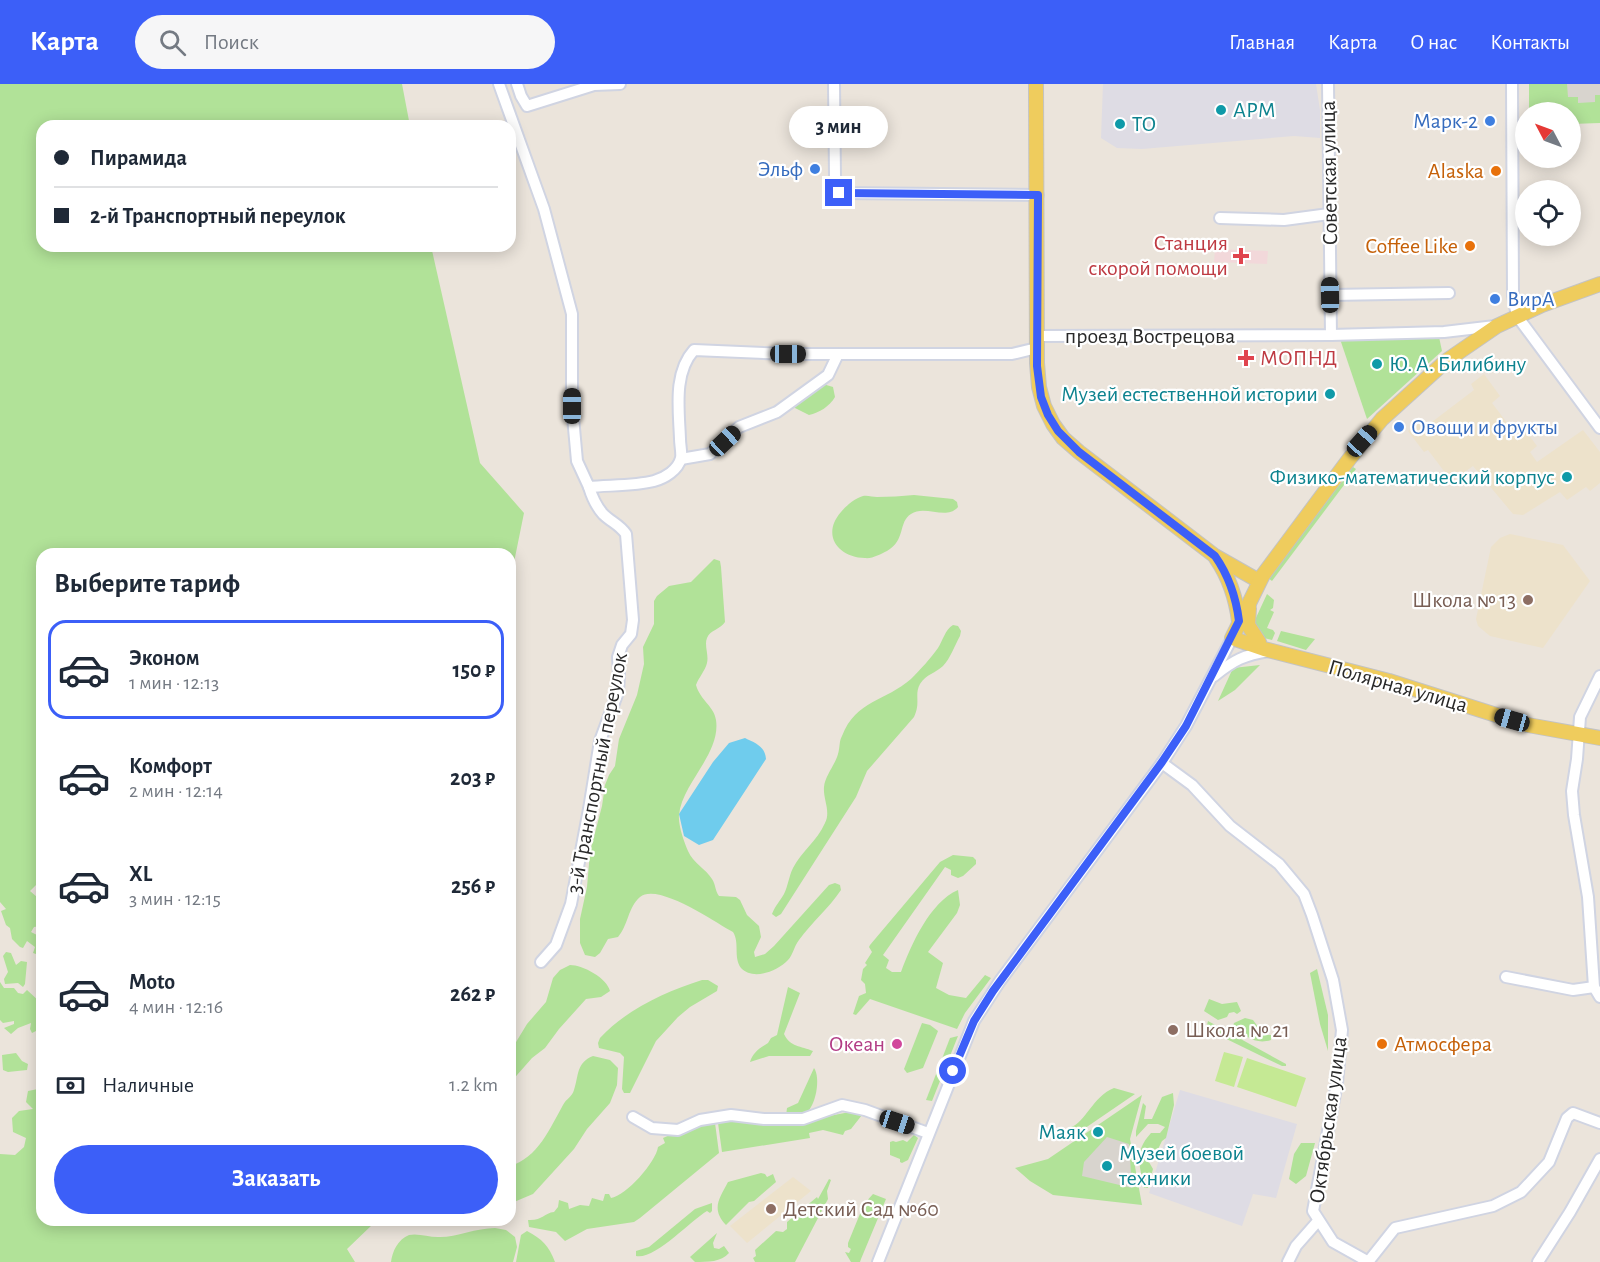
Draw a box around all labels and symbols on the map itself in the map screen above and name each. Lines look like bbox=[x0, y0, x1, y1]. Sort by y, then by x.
place label: АРМ bbox=[1233, 99, 1276, 121]
street label: Советская улица bbox=[1317, 100, 1341, 246]
north arrow bbox=[1515, 102, 1581, 168]
marker: АРМ bbox=[1214, 103, 1228, 117]
callout: 3 мин bbox=[790, 106, 888, 148]
place label: Марк-2 bbox=[1413, 110, 1478, 132]
place label: ТО bbox=[1132, 113, 1156, 135]
marker: Марк-2 bbox=[1483, 114, 1497, 128]
marker: ТО bbox=[1113, 117, 1127, 131]
place label: Эльф bbox=[758, 158, 803, 180]
place label: Alaska bbox=[1428, 160, 1484, 182]
marker: Эльф bbox=[808, 162, 822, 176]
marker: Alaska bbox=[1489, 164, 1503, 178]
route end bbox=[825, 179, 852, 206]
place label: Станция скорой помощи bbox=[1089, 232, 1228, 279]
place label: Coffee Like bbox=[1366, 235, 1458, 257]
marker: Coffee Like bbox=[1463, 239, 1477, 253]
marker: Станция скорой помощи bbox=[1232, 247, 1250, 265]
car bbox=[1321, 277, 1339, 313]
place label: ВирА bbox=[1507, 288, 1555, 310]
marker: ВирА bbox=[1488, 292, 1502, 306]
street label: проезд Вострецова bbox=[1065, 325, 1235, 347]
car bbox=[770, 345, 806, 363]
place label: МОПНД bbox=[1260, 347, 1337, 369]
marker: МОПНД bbox=[1237, 349, 1255, 367]
place label: Ю. А. Билибину bbox=[1389, 353, 1527, 375]
marker: Ю. А. Билибину bbox=[1370, 357, 1384, 371]
place label: Музей естественной истории bbox=[1061, 383, 1318, 405]
marker: Музей естественной истории bbox=[1323, 387, 1337, 401]
car bbox=[563, 388, 581, 424]
place label: Овощи и фрукты bbox=[1411, 416, 1558, 438]
marker: Овощи и фрукты bbox=[1392, 420, 1406, 434]
car bbox=[706, 422, 744, 460]
car bbox=[1343, 422, 1381, 460]
place label: Физико-математический корпус bbox=[1270, 466, 1555, 488]
marker: Физико-математический корпус bbox=[1560, 470, 1574, 484]
place label: Школа № 13 bbox=[1412, 589, 1516, 611]
marker: Школа № 13 bbox=[1521, 593, 1535, 607]
street label: 3-й Транспортный переулок bbox=[563, 651, 631, 895]
street label: Полярная улица bbox=[1326, 656, 1470, 716]
car bbox=[1492, 706, 1532, 734]
place label: Школа № 21 bbox=[1185, 1019, 1290, 1041]
marker: Школа № 21 bbox=[1166, 1023, 1180, 1037]
place label: Океан bbox=[829, 1033, 885, 1055]
place label: Атмосфера bbox=[1394, 1033, 1492, 1055]
street label: Октябрьская улица bbox=[1305, 1035, 1351, 1205]
marker: Океан bbox=[890, 1037, 904, 1051]
marker: Атмосфера bbox=[1375, 1037, 1389, 1051]
route start bbox=[939, 1057, 966, 1084]
car bbox=[877, 1108, 917, 1136]
place label: Маяк bbox=[1038, 1121, 1086, 1143]
marker: Маяк bbox=[1091, 1125, 1105, 1139]
place label: Музей боевой техники bbox=[1118, 1142, 1244, 1189]
marker: Музей боевой техники bbox=[1100, 1159, 1114, 1173]
place label: Детский Сад №60 bbox=[783, 1198, 939, 1220]
marker: Детский Сад №60 bbox=[764, 1202, 778, 1216]

